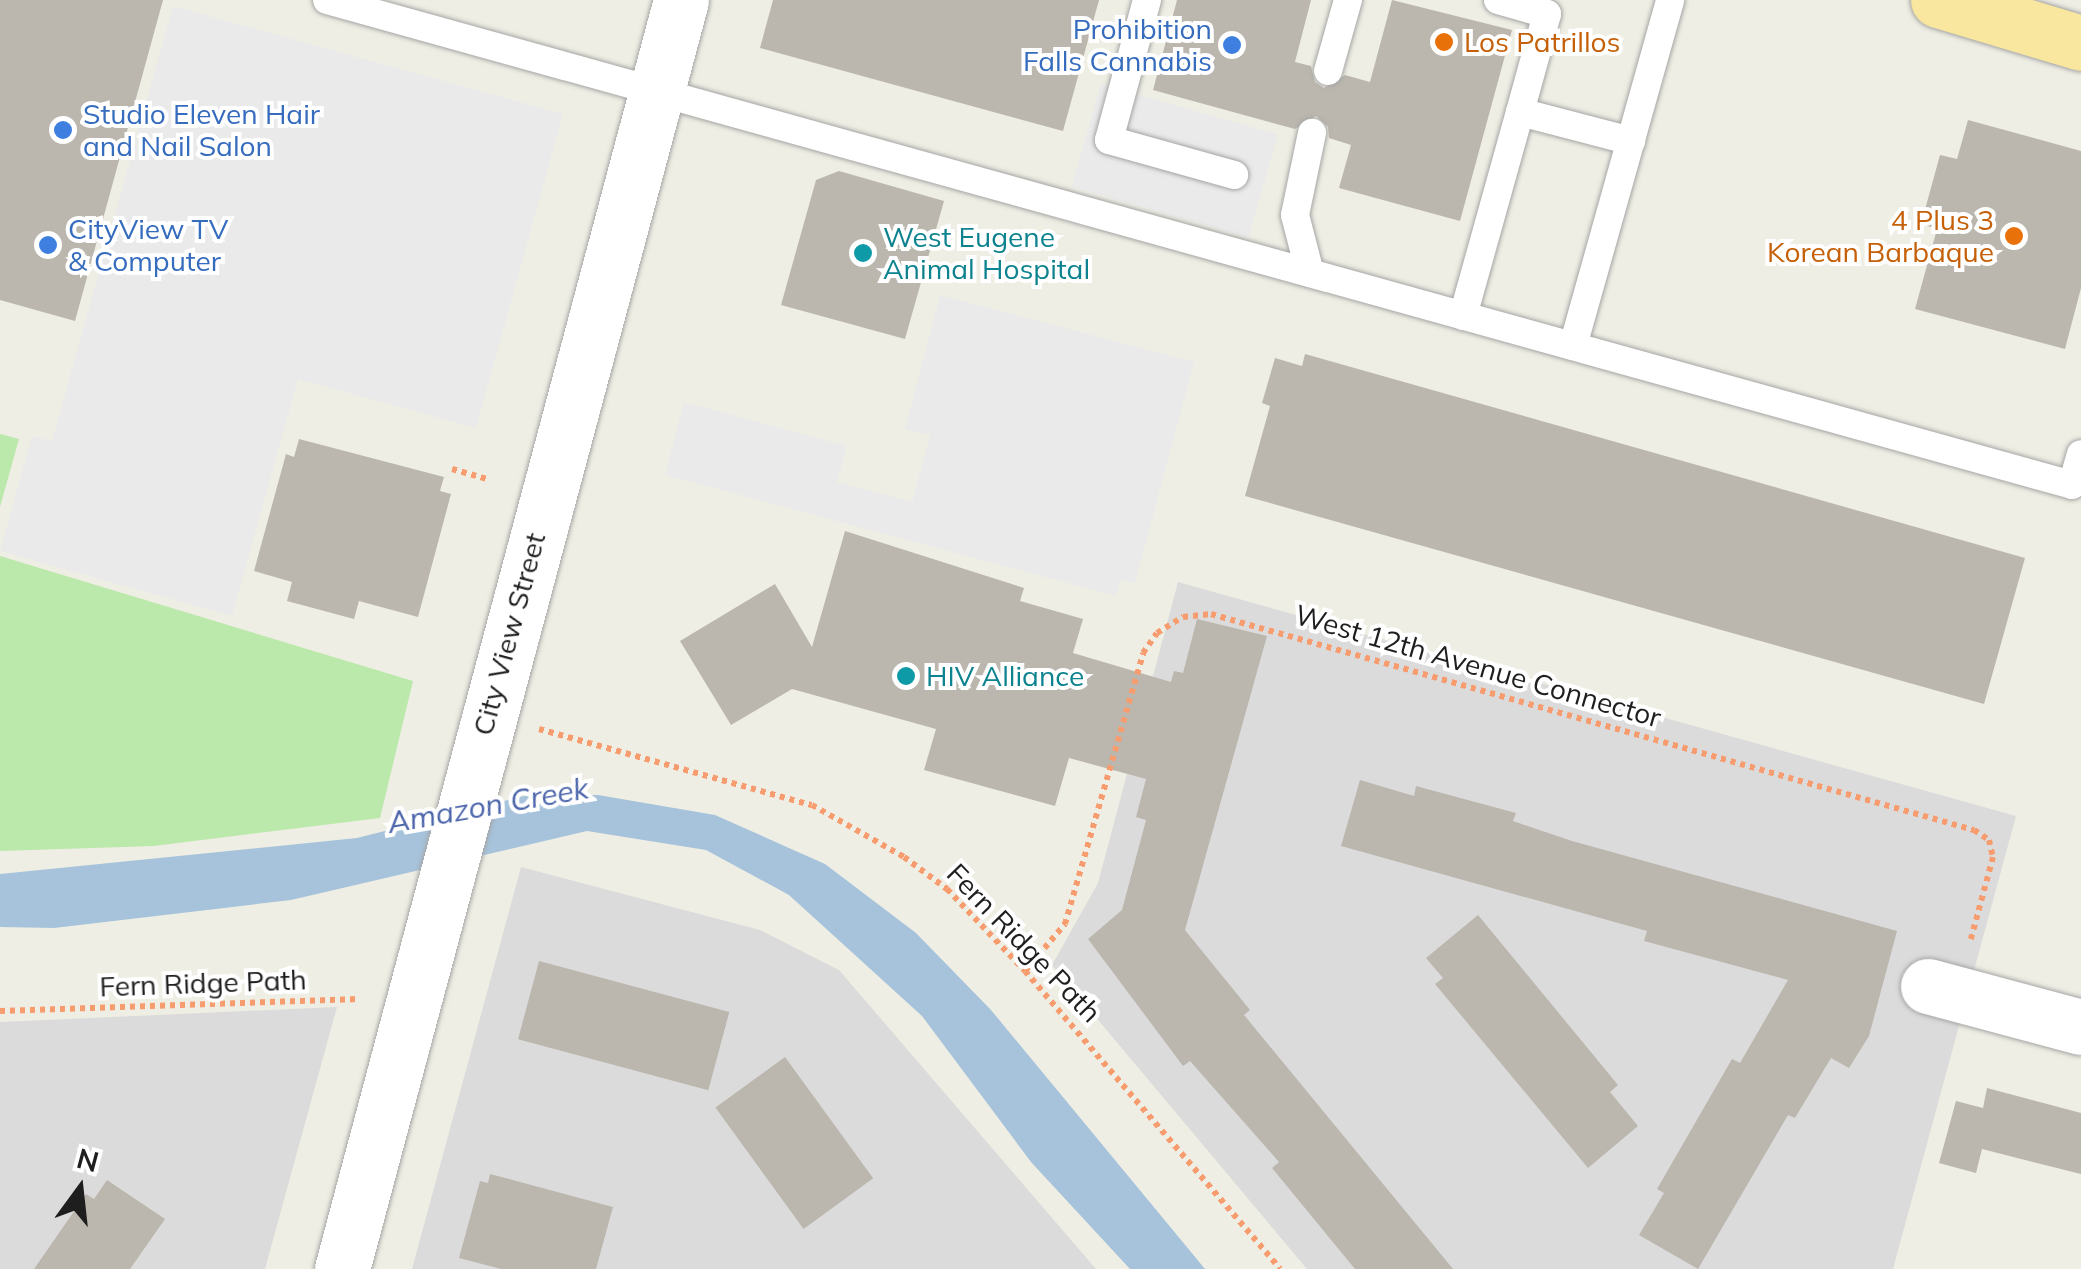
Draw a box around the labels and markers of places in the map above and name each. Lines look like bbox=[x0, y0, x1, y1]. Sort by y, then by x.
place label: Prohibition Falls Cannabis bbox=[1023, 12, 1212, 78]
place label: Los Patrillos bbox=[1464, 25, 1620, 59]
marker: Los Patrillos bbox=[1433, 31, 1455, 53]
marker: Prohibition Falls Cannabis bbox=[1221, 34, 1243, 56]
place label: Studio Eleven Hair and Nail Salon bbox=[83, 97, 320, 163]
marker: Studio Eleven Hair and Nail Salon bbox=[52, 119, 74, 141]
place label: 4 Plus 3 Korean Barbaque bbox=[1767, 203, 1994, 269]
place label: CityView TV & Computer bbox=[68, 212, 228, 278]
place label: West Eugene Animal Hospital bbox=[883, 220, 1090, 286]
marker: 4 Plus 3 Korean Barbaque bbox=[2003, 225, 2025, 247]
marker: CityView TV & Computer bbox=[37, 234, 59, 256]
marker: West Eugene Animal Hospital bbox=[852, 242, 874, 264]
place label: HIV Alliance bbox=[926, 659, 1084, 693]
marker: HIV Alliance bbox=[895, 665, 917, 687]

